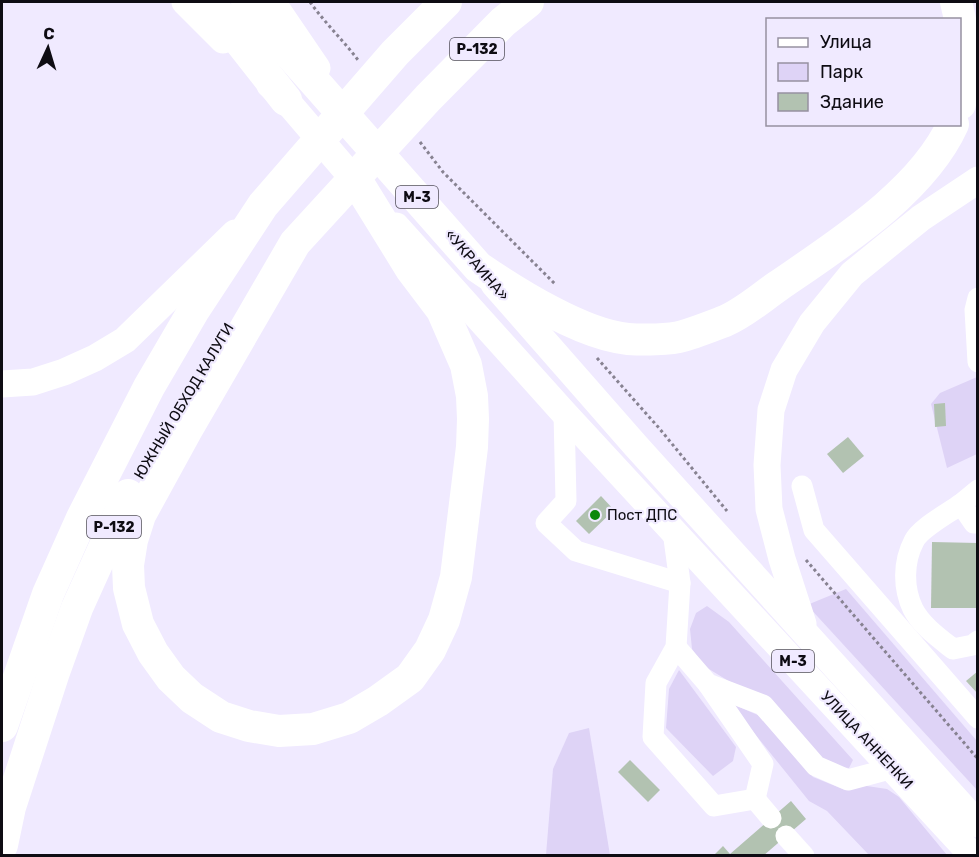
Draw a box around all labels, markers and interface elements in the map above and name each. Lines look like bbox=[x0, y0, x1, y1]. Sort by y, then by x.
north arrow bbox=[18, 18, 78, 78]
legend bbox=[766, 18, 961, 126]
text: С bbox=[43, 24, 55, 43]
text: Улица bbox=[820, 31, 872, 53]
road number: Р-132 bbox=[450, 38, 504, 60]
text: Парк bbox=[820, 61, 864, 83]
text: Здание bbox=[820, 91, 884, 113]
road number: М-3 bbox=[396, 186, 438, 208]
street label: «УКРАИНА» bbox=[441, 226, 513, 304]
street label: ЮЖНЫЙ ОБХОД КАЛУГИ bbox=[130, 320, 238, 482]
place label: Пост ДПС bbox=[607, 506, 677, 524]
marker: Пост ДПС bbox=[588, 508, 602, 522]
road number: Р-132 bbox=[87, 516, 141, 538]
road number: М-3 bbox=[772, 650, 814, 672]
street label: УЛИЦА АННЕНКИ bbox=[817, 687, 917, 793]

